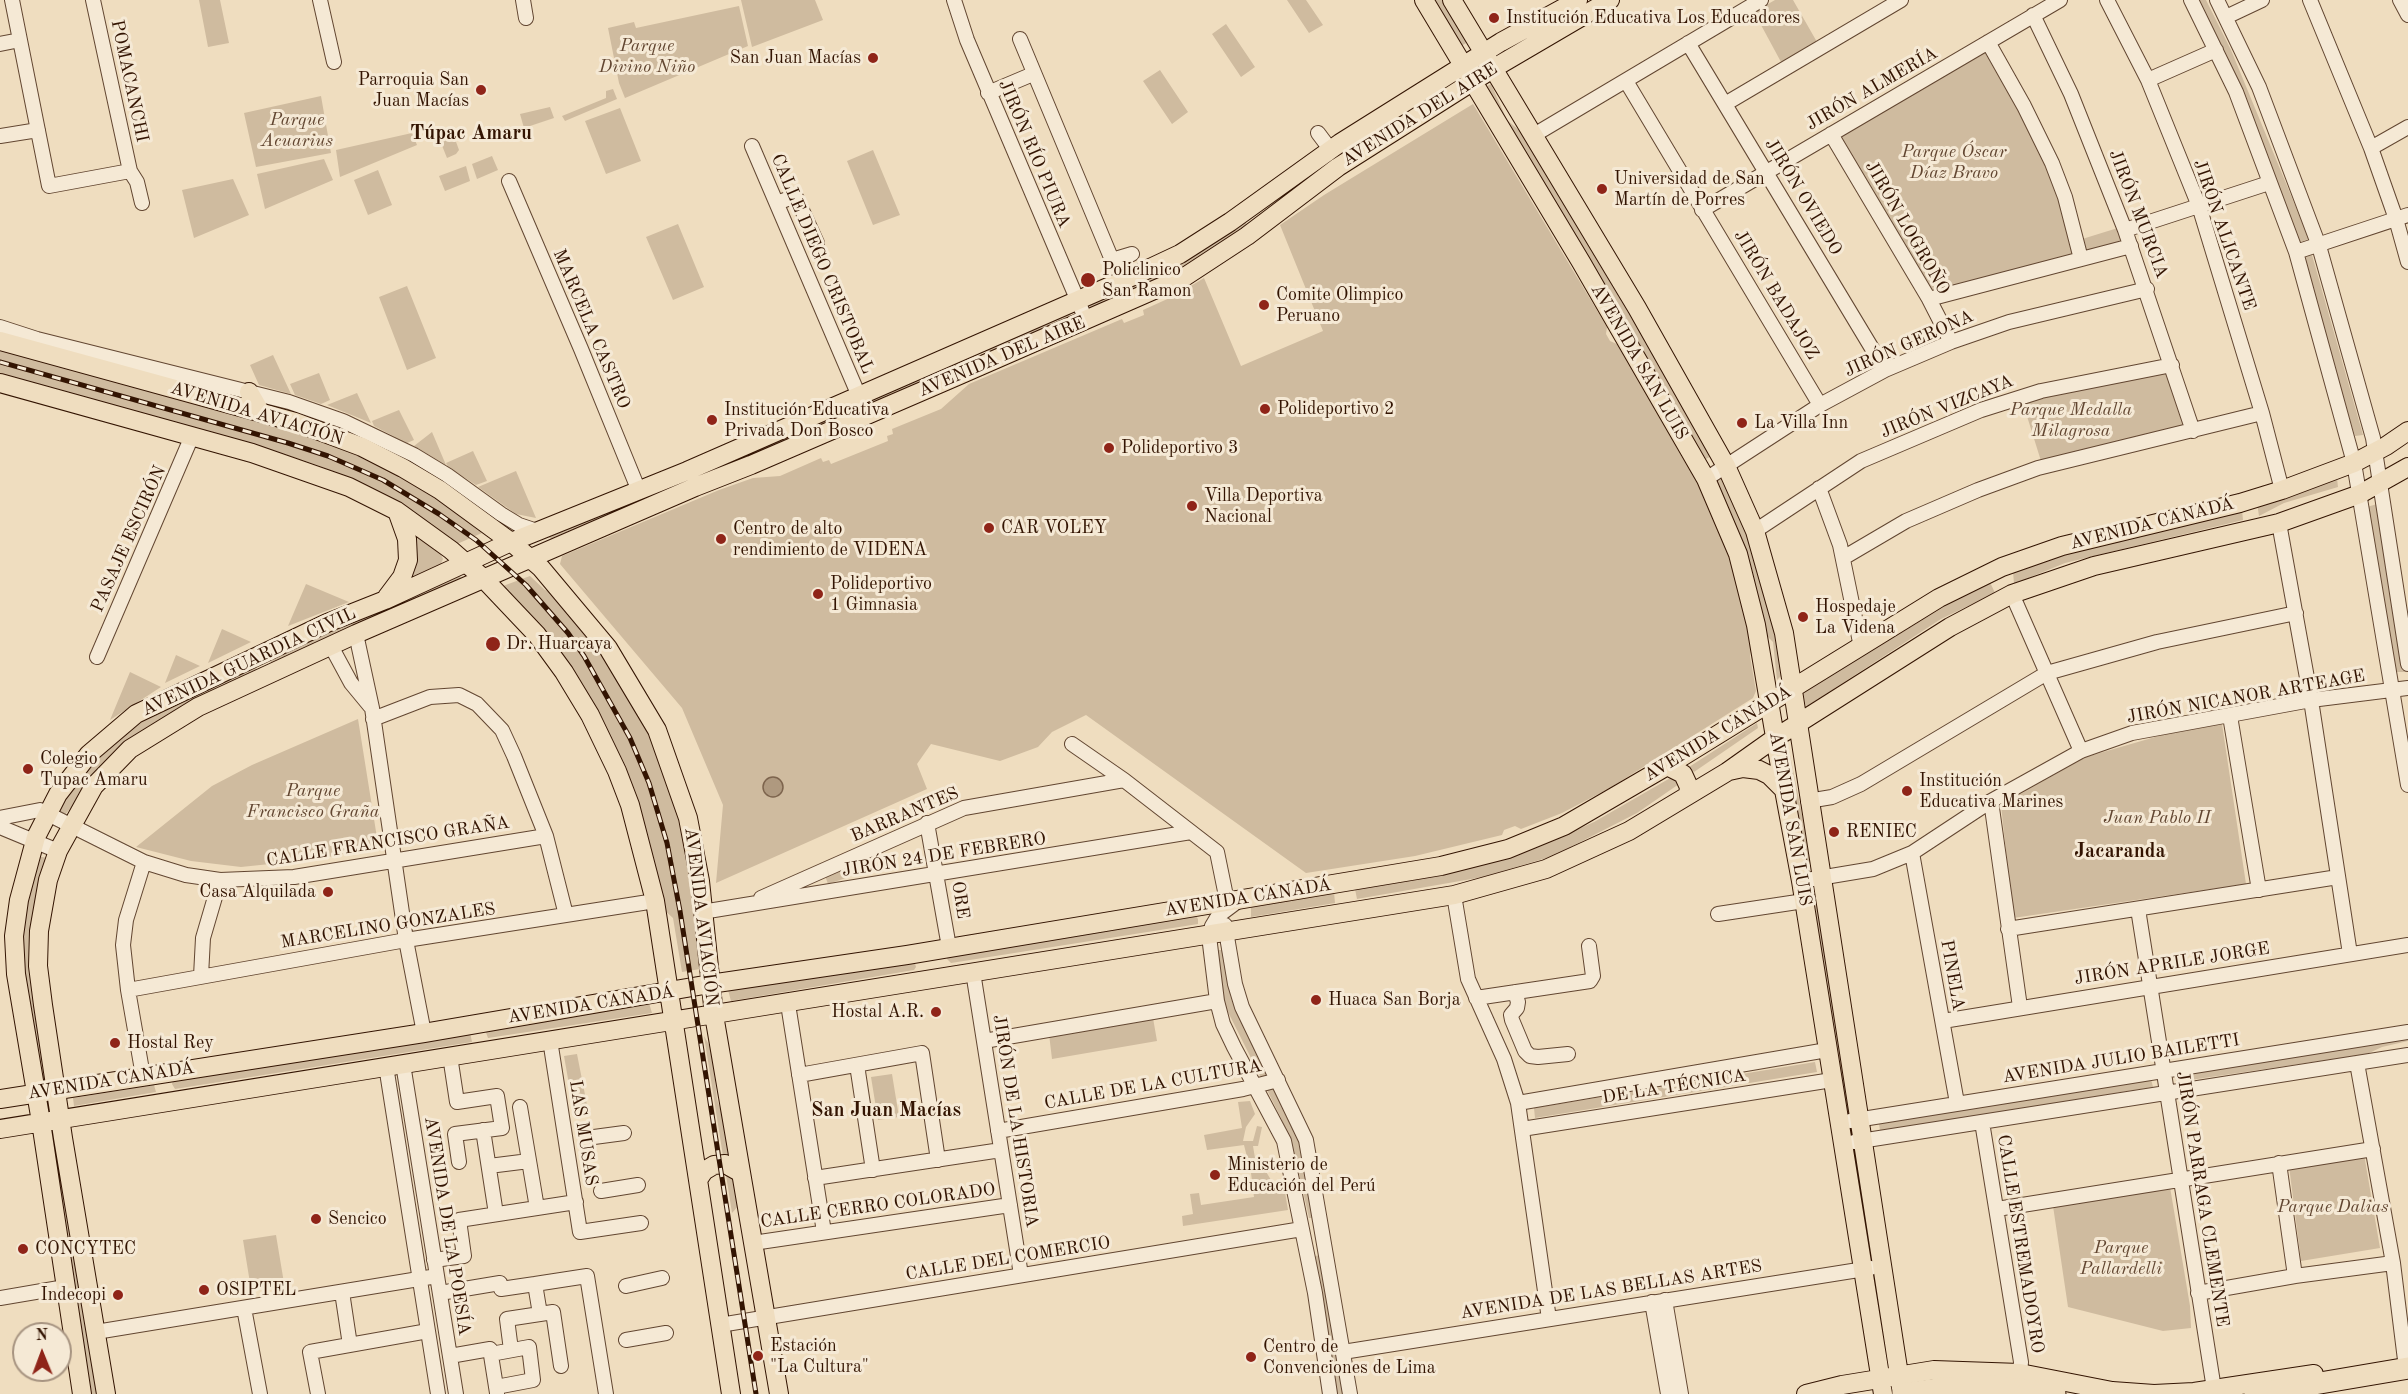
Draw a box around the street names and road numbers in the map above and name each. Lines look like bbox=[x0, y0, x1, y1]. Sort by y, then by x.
street label: POMACANCHI bbox=[105, 18, 153, 144]
street label: JIRÓN ALMERÍA bbox=[1802, 43, 1942, 135]
street label: AVENIDA DEL AIRE bbox=[1338, 58, 1502, 172]
street label: JIRÓN RÍO PIURA bbox=[993, 77, 1075, 231]
street label: JIRÓN OVIEDO bbox=[1760, 135, 1846, 259]
street label: JIRÓN MURCIA bbox=[2104, 147, 2172, 281]
street label: CALLE DIEGO CRISTOBAL bbox=[766, 151, 878, 377]
street label: JIRÓN LOGROÑO bbox=[1860, 157, 1954, 299]
street label: JIRÓN ALICANTE bbox=[2188, 157, 2260, 313]
street label: JIRÓN BADAJOZ bbox=[1729, 226, 1823, 364]
street label: MARCELA CASTRO bbox=[548, 246, 634, 412]
street label: AVENIDA SAN LUIS bbox=[1586, 280, 1692, 444]
street label: JIRÓN GERONA bbox=[1841, 306, 1977, 382]
street label: AVENIDA DEL AIRE bbox=[915, 312, 1089, 402]
street label: JIRÓN VIZCAYA bbox=[1877, 370, 2017, 444]
street label: AVENIDA AVIACIÓN bbox=[168, 377, 346, 451]
street label: PASAJE ESCIRÓN bbox=[87, 462, 171, 616]
street label: AVENIDA CANADÁ bbox=[2068, 493, 2236, 555]
street label: AVENIDA GUARDIA CIVIL bbox=[138, 603, 360, 721]
street label: JIRÓN NICANOR ARTEAGE bbox=[2125, 665, 2367, 729]
street label: AVENIDA CANADÁ bbox=[1640, 681, 1796, 787]
street label: AVENIDA SAN LUIS bbox=[1764, 730, 1816, 908]
street label: BARRANTES bbox=[848, 783, 962, 847]
street label: CALLE FRANCISCO GRAÑA bbox=[265, 812, 511, 872]
street label: AVENIDA AVIACIÓN bbox=[679, 826, 723, 1008]
street label: JIRÓN 24 DE FEBRERO bbox=[840, 828, 1048, 882]
street label: AVENIDA CANADÁ bbox=[1163, 874, 1333, 922]
street label: ORE bbox=[946, 880, 974, 920]
street label: MARCELINO GONZALES bbox=[279, 898, 497, 954]
street label: PINELA bbox=[1935, 938, 1969, 1012]
street label: JIRÓN APRILE JORGE bbox=[2073, 938, 2271, 990]
street label: AVENIDA CANADÁ bbox=[506, 981, 676, 1029]
street label: JIRÓN DE LA HISTORIA bbox=[988, 1013, 1042, 1229]
street label: AVENIDA JULIO BAILETTI bbox=[2001, 1030, 2241, 1088]
street label: CALLE DE LA CULTURA bbox=[1043, 1055, 1263, 1115]
street label: AVENIDA CANADÁ bbox=[26, 1057, 196, 1105]
street label: DE LA TÉCNICA bbox=[1600, 1065, 1748, 1109]
street label: JIRÓN PARRAGA CLEMENTE bbox=[2171, 1069, 2233, 1329]
street label: LAS MUSAS bbox=[564, 1079, 602, 1187]
street label: AVENIDA DE LA POESÍA bbox=[419, 1115, 475, 1337]
street label: CALLE ESTREMADOYRO bbox=[1992, 1133, 2048, 1355]
street label: CALLE CERRO COLORADO bbox=[759, 1179, 997, 1233]
street label: CALLE DEL COMERCIO bbox=[904, 1232, 1112, 1286]
street label: AVENIDA DE LAS BELLAS ARTES bbox=[1459, 1255, 1763, 1325]

